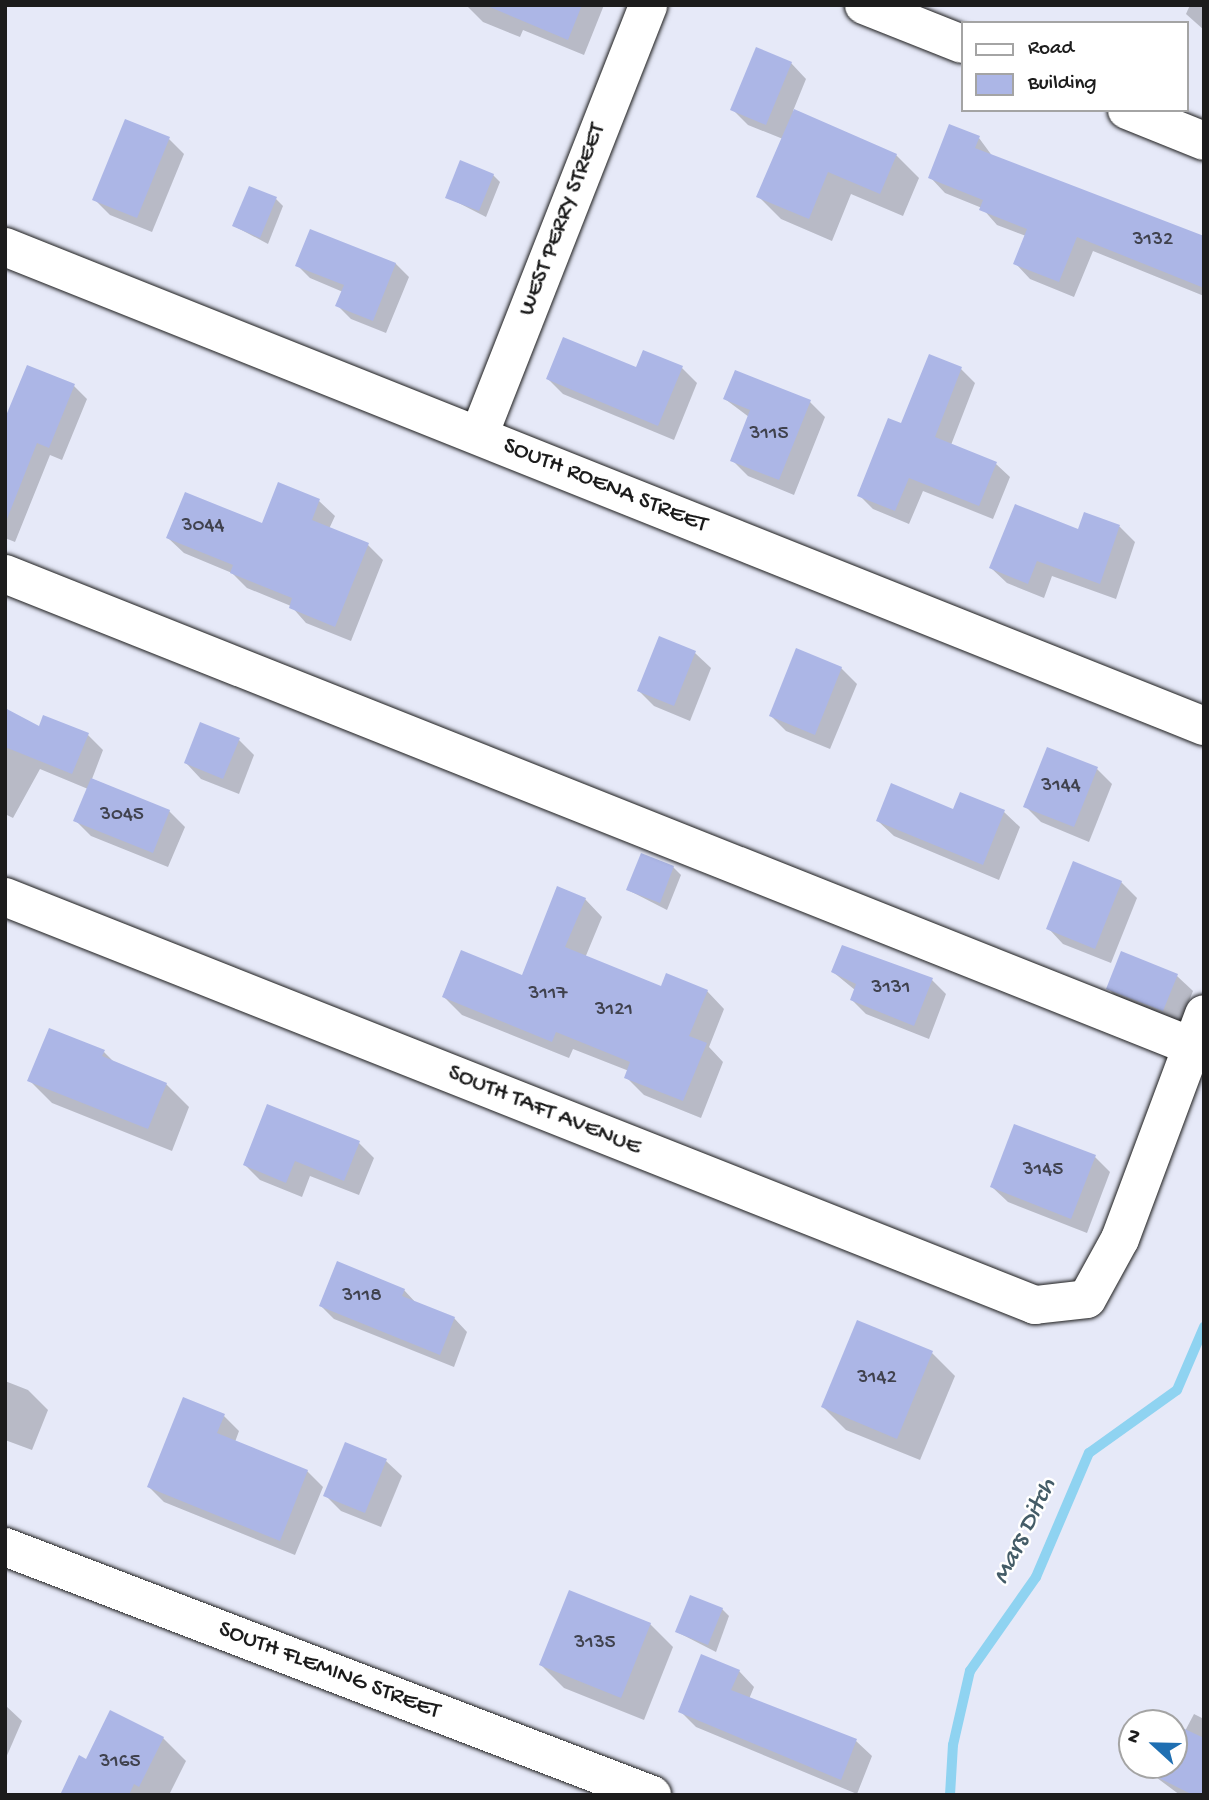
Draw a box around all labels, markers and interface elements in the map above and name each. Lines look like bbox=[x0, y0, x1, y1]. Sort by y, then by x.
legend bbox=[960, 21, 1188, 112]
text: Road bbox=[1028, 37, 1074, 62]
text: Building bbox=[1028, 72, 1097, 97]
street label: WEST PERRY STREET bbox=[513, 120, 613, 320]
house number: 3132 bbox=[1133, 228, 1173, 254]
house number: 3115 bbox=[750, 422, 788, 448]
street label: SOUTH ROENA STREET bbox=[499, 432, 711, 540]
house number: 3044 bbox=[182, 514, 224, 540]
house number: 3144 bbox=[1041, 774, 1081, 800]
house number: 3045 bbox=[100, 803, 144, 829]
house number: 3131 bbox=[872, 976, 910, 1002]
house number: 3117 bbox=[529, 982, 567, 1008]
house number: 3121 bbox=[595, 998, 633, 1024]
street label: SOUTH TAFT AVENUE bbox=[443, 1059, 645, 1163]
house number: 3145 bbox=[1023, 1158, 1063, 1184]
house number: 3118 bbox=[342, 1284, 382, 1310]
house number: 3142 bbox=[857, 1366, 897, 1392]
water label: Mars Ditch bbox=[987, 1474, 1065, 1590]
street label: SOUTH FLEMING STREET bbox=[214, 1615, 444, 1727]
house number: 3135 bbox=[574, 1631, 616, 1657]
north arrow bbox=[1118, 1709, 1188, 1779]
text: N bbox=[1122, 1727, 1148, 1747]
house number: 3165 bbox=[99, 1750, 141, 1776]

